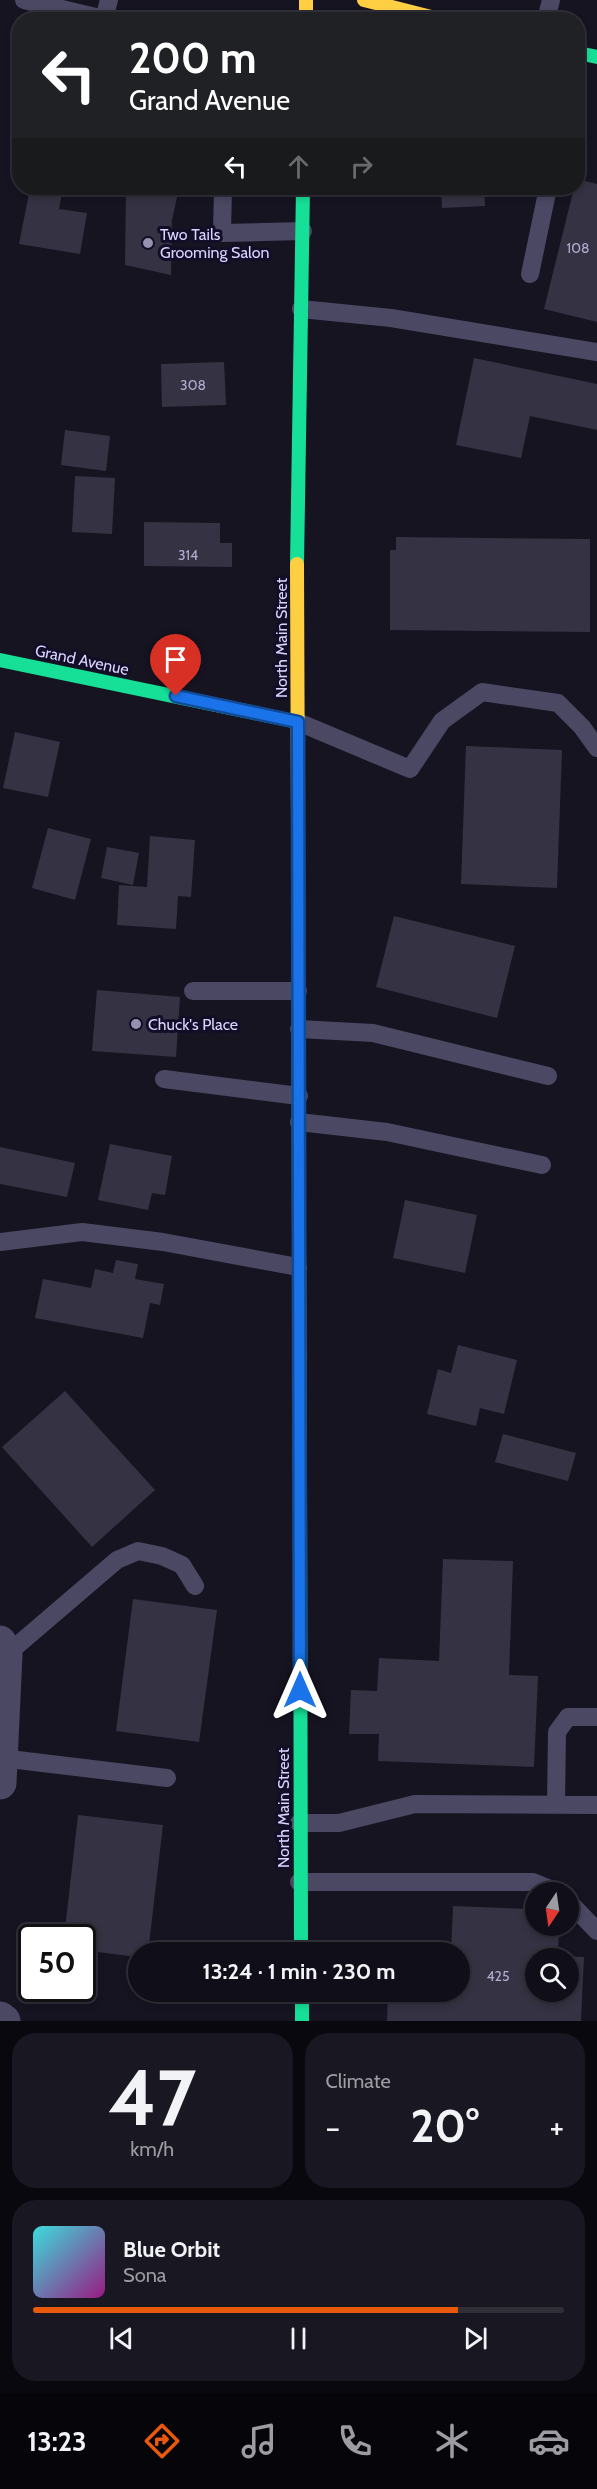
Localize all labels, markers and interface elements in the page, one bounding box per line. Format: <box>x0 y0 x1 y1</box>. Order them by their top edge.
text: 200 m <box>129 32 256 84</box>
icon: left <box>30 36 108 114</box>
text: Grand Avenue <box>129 84 290 117</box>
icon: left <box>219 150 252 183</box>
icon: ahead <box>282 150 315 183</box>
icon: right <box>345 150 378 183</box>
place label: Two Tails Grooming Salon <box>160 225 270 262</box>
marker: Two Tails Grooming Salon <box>141 236 155 250</box>
house number: 108 <box>567 239 589 257</box>
house number: 308 <box>180 376 206 394</box>
house number: 314 <box>178 546 198 564</box>
street label: North Main Street <box>272 577 291 698</box>
pin <box>150 634 201 696</box>
street label: Grand Avenue <box>33 641 131 679</box>
icon: arrive <box>159 643 192 676</box>
place label: Chuck's Place <box>148 1015 238 1034</box>
marker: Chuck's Place <box>129 1017 143 1031</box>
position arrow <box>268 1658 332 1722</box>
street label: North Main Street <box>274 1747 293 1868</box>
north arrow <box>525 1882 579 1936</box>
map controls <box>525 1882 579 2002</box>
speed limit sign: 50 <box>18 1924 96 2002</box>
button: search <box>525 1948 579 2002</box>
text: 13:24 · 1 min · 230 m <box>203 1958 395 1985</box>
house number: 425 <box>486 1967 510 1985</box>
text: 47 <box>108 2050 196 2145</box>
text: Climate <box>326 2069 391 2093</box>
text: 20° <box>410 2099 479 2153</box>
text: − <box>326 2107 340 2147</box>
text: + <box>549 2107 564 2147</box>
text: km/h <box>130 2137 174 2161</box>
text: Blue Orbit <box>123 2236 220 2263</box>
text: Sona <box>123 2263 166 2287</box>
icon: previous <box>105 2322 138 2355</box>
icon: pause <box>282 2322 315 2355</box>
icon: next <box>459 2322 492 2355</box>
icon: directions <box>141 2420 183 2462</box>
icon: music <box>238 2420 280 2462</box>
icon: phone <box>334 2420 376 2462</box>
icon: climate <box>431 2420 473 2462</box>
icon: car <box>528 2420 570 2462</box>
text: 13:23 <box>27 2425 87 2458</box>

